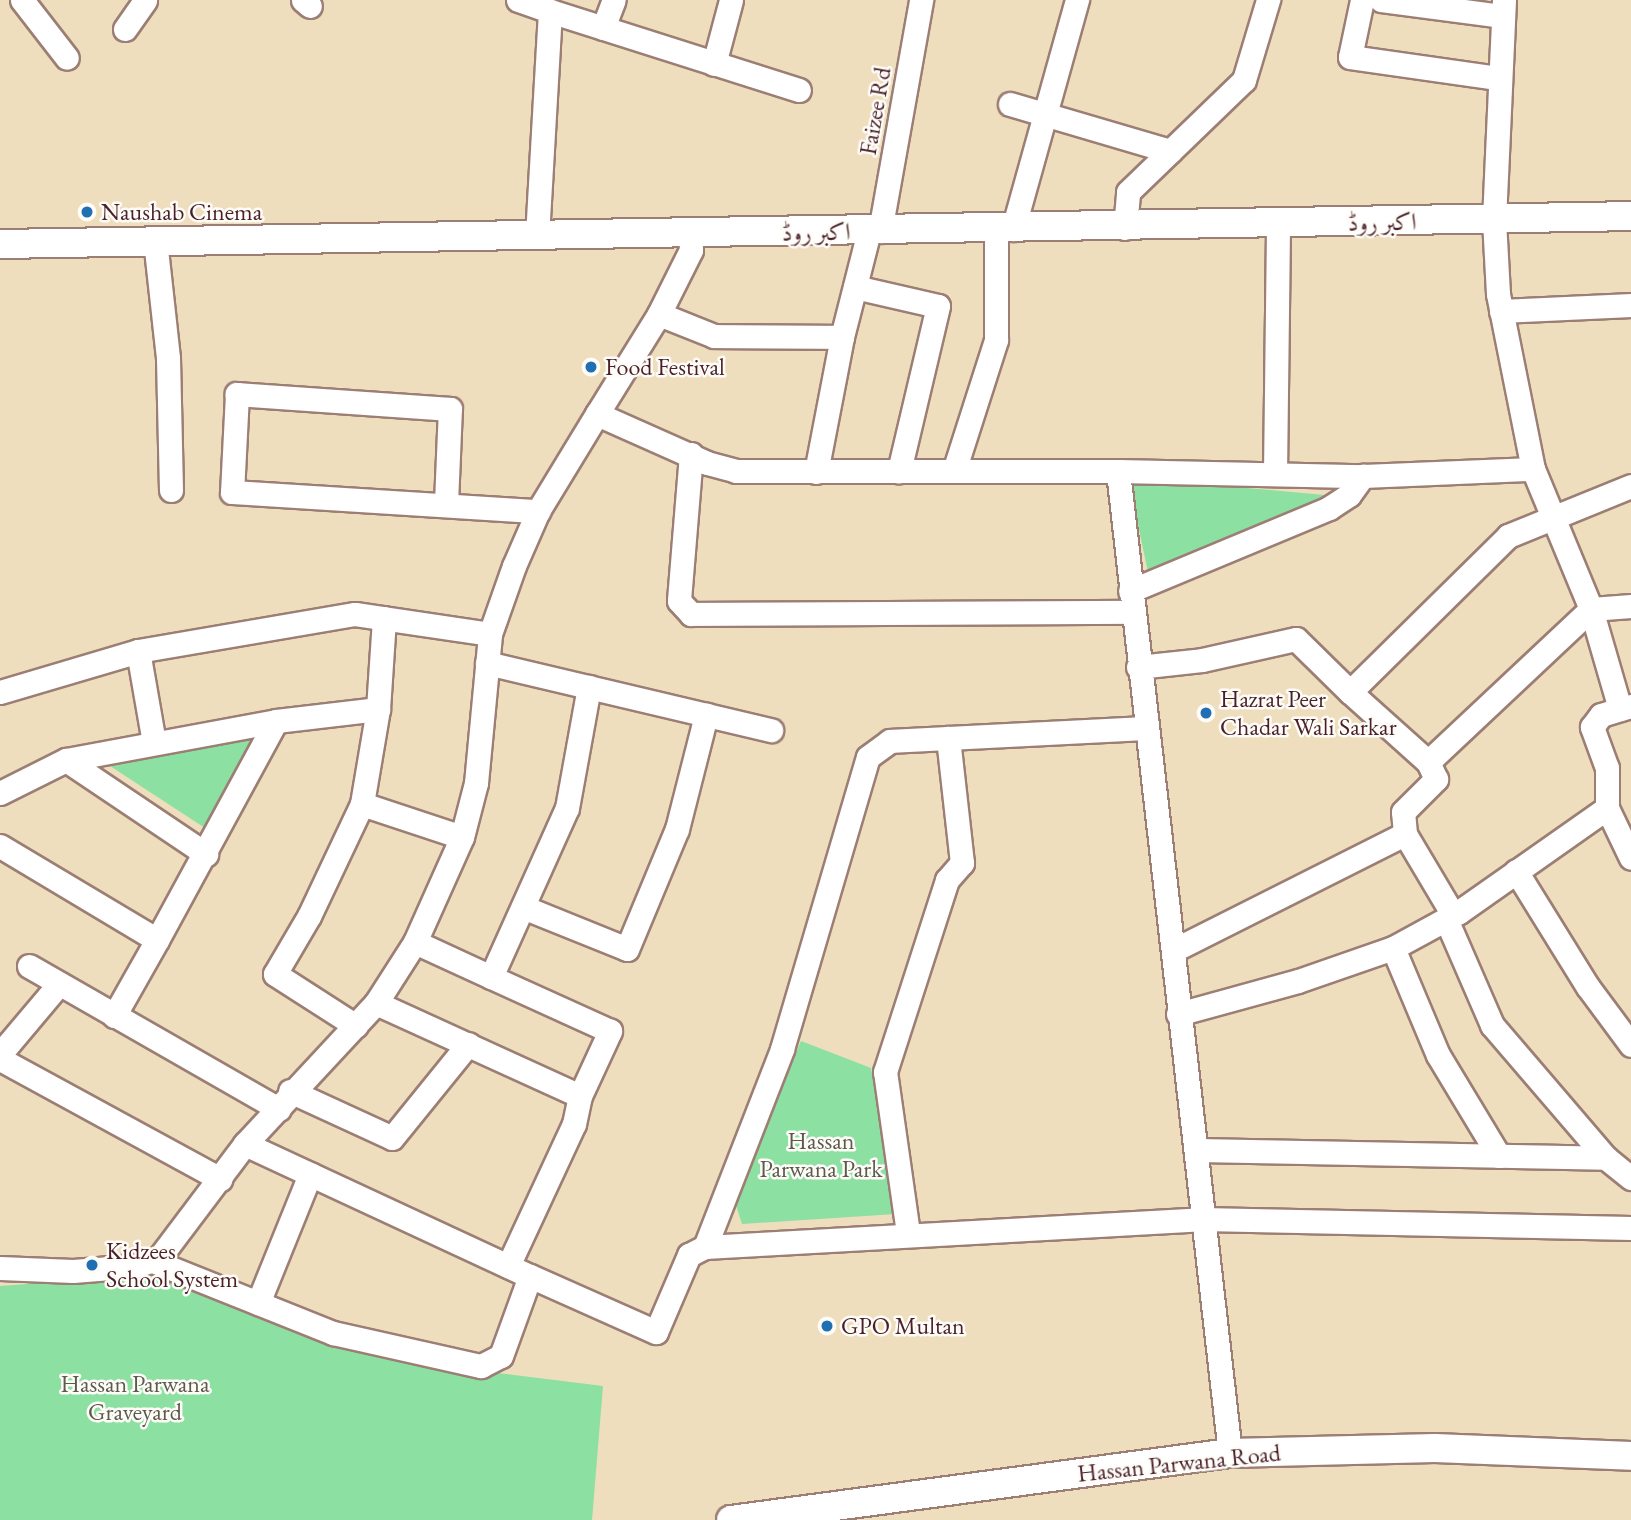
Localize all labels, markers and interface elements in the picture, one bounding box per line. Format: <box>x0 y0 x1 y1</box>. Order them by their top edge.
street label: Faizee Rd <box>853 65 897 157</box>
place label: Naushab Cinema <box>101 198 262 226</box>
marker: Naushab Cinema <box>79 204 95 220</box>
street label: اکبر روڈ <box>1347 207 1417 237</box>
street label: اکبر روڈ <box>781 217 851 247</box>
place label: Food Festival <box>605 353 725 381</box>
marker: Food Festival <box>583 359 599 375</box>
place label: Hazrat Peer Chadar Wali Sarkar <box>1220 685 1397 741</box>
marker: Hazrat Peer Chadar Wali Sarkar <box>1198 705 1214 721</box>
park label: Hassan Parwana Park <box>759 1127 883 1183</box>
place label: Kidzees School System <box>106 1237 238 1293</box>
marker: Kidzees School System <box>84 1257 100 1273</box>
place label: GPO Multan <box>841 1312 965 1340</box>
marker: GPO Multan <box>819 1318 835 1334</box>
park label: Hassan Parwana Graveyard <box>60 1370 210 1426</box>
street label: Hassan Parwana Road <box>1076 1438 1282 1488</box>

